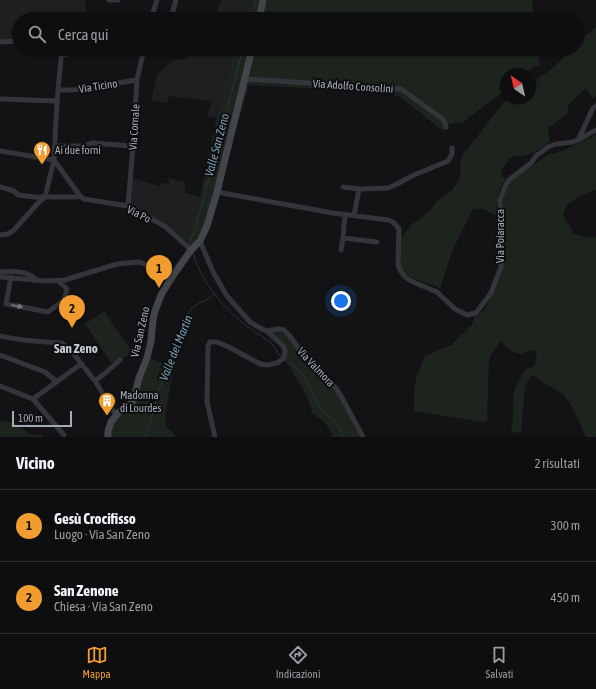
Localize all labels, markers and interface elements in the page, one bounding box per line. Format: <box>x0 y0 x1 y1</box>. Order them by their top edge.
search box <box>12 12 584 56</box>
icon: search <box>26 23 48 45</box>
text: Cerca qui <box>58 26 108 43</box>
north arrow <box>500 68 536 104</box>
street label: Via Ticino <box>78 77 118 95</box>
street label: Via Adolfo Consolini <box>312 77 394 95</box>
street label: Via Cornale <box>126 104 142 150</box>
water label: Valle San Zeno <box>202 112 232 178</box>
restaurant icon: Ai due forni <box>32 140 52 165</box>
place label: Ai due forni <box>55 144 101 156</box>
street label: Via Po <box>125 203 153 225</box>
street label: Via Poiaracca <box>494 209 506 263</box>
pin: 1 <box>146 255 172 288</box>
your location <box>331 291 351 311</box>
pin: 2 <box>59 295 85 328</box>
one-way arrow <box>11 303 24 309</box>
street label: Via San Zeno <box>128 306 152 358</box>
water label: Valle del Martin <box>157 313 196 383</box>
district label: San Zeno <box>54 341 98 356</box>
street label: Via Valmora <box>295 345 337 389</box>
place label: Madonna di Lourdes <box>120 389 161 414</box>
building icon: Madonna di Lourdes <box>97 391 117 416</box>
scale bar <box>12 409 72 428</box>
text: 100 m <box>18 412 43 424</box>
text: Vicino <box>16 453 55 473</box>
text: 2 risultati <box>534 456 580 471</box>
text: Gesù Crocifisso <box>54 510 136 527</box>
text: 1 <box>26 518 32 533</box>
text: 300 m <box>551 518 580 533</box>
text: Luogo · Via San Zeno <box>54 527 150 542</box>
text: San Zenone <box>54 582 119 599</box>
text: 2 <box>26 590 32 605</box>
text: 450 m <box>551 590 580 605</box>
text: Chiesa · Via San Zeno <box>54 599 153 614</box>
tab: Mappa <box>83 644 111 680</box>
tab: Indicazioni <box>276 644 320 680</box>
tab: Salvati <box>486 644 513 680</box>

